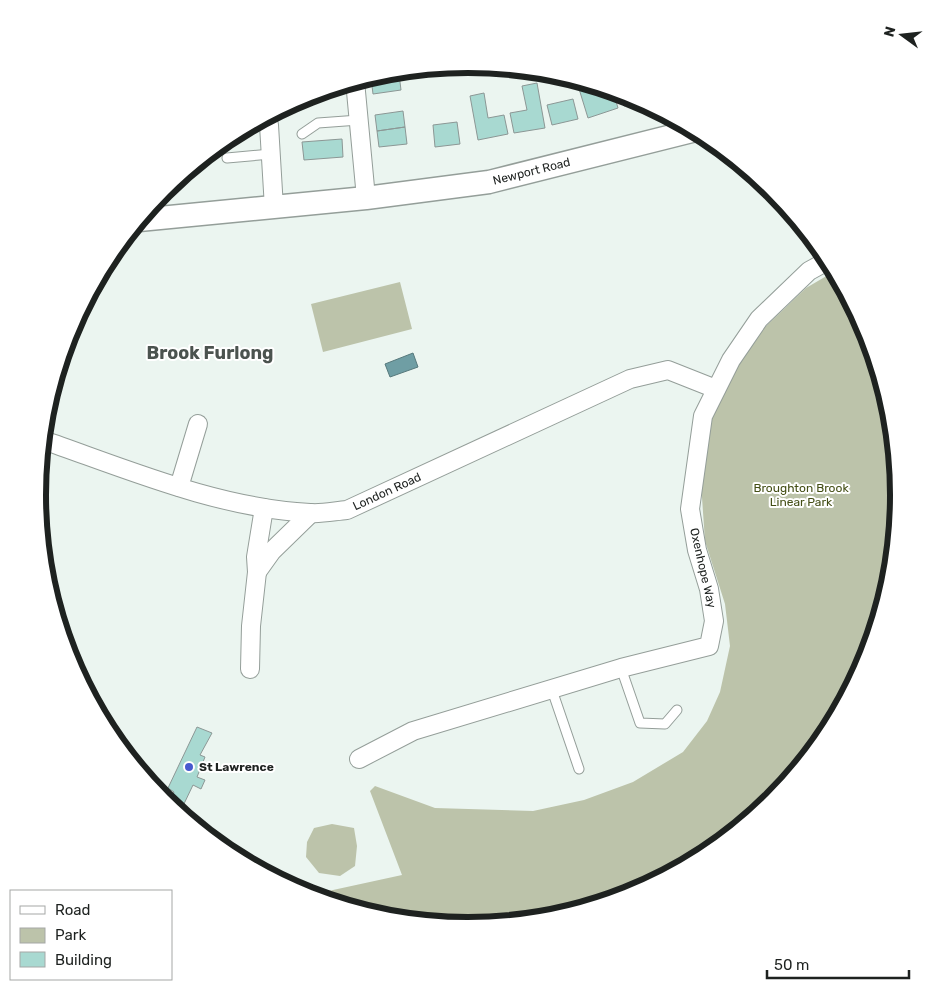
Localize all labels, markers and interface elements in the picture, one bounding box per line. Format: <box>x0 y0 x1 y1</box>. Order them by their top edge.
north arrow <box>877 10 927 60</box>
text: N <box>880 25 899 39</box>
street label: Newport Road <box>491 155 572 188</box>
district label: Brook Furlong <box>147 342 273 364</box>
street label: London Road <box>351 470 423 513</box>
park label: Broughton Brook Linear Park <box>753 481 849 509</box>
street label: Oxenhope Way <box>687 527 719 610</box>
place label: St Lawrence <box>199 760 274 774</box>
marker: St Lawrence <box>183 761 195 773</box>
legend <box>10 890 172 980</box>
text: Road <box>55 901 91 919</box>
text: Park <box>55 926 86 944</box>
scale bar <box>767 948 910 980</box>
text: Building <box>55 951 112 969</box>
text: 50 m <box>774 956 809 974</box>

